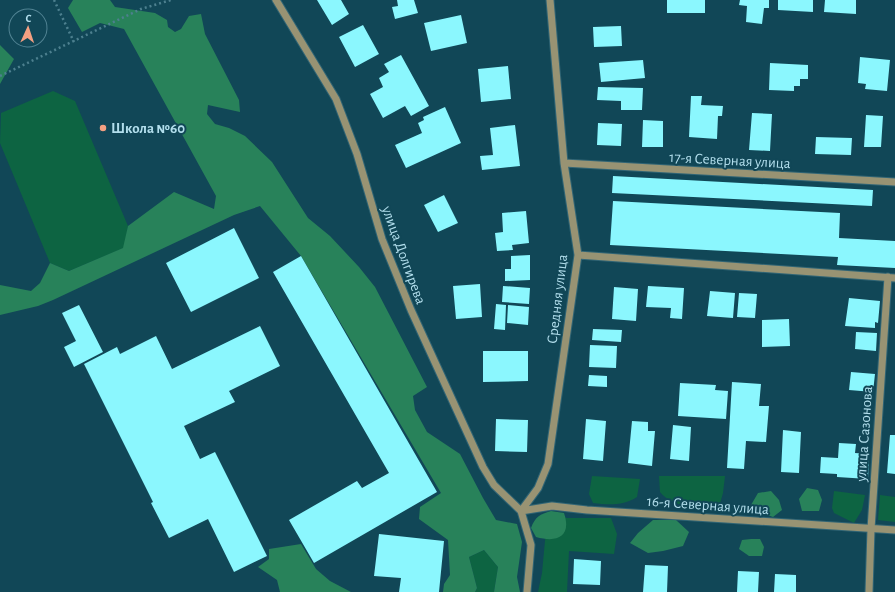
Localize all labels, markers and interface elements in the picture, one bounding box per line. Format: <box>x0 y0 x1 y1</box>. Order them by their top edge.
north arrow <box>8 8 48 48</box>
text: С <box>25 13 32 24</box>
place label: Школа №60 <box>111 121 185 136</box>
marker: Школа №60 <box>98 123 108 133</box>
street label: 17-я Северная улица <box>669 150 791 171</box>
street label: улица Долгирева <box>378 203 428 306</box>
street label: Средняя улица <box>545 253 570 345</box>
street label: улица Сазонова <box>854 386 875 483</box>
street label: 16-я Северная улица <box>646 494 770 517</box>

